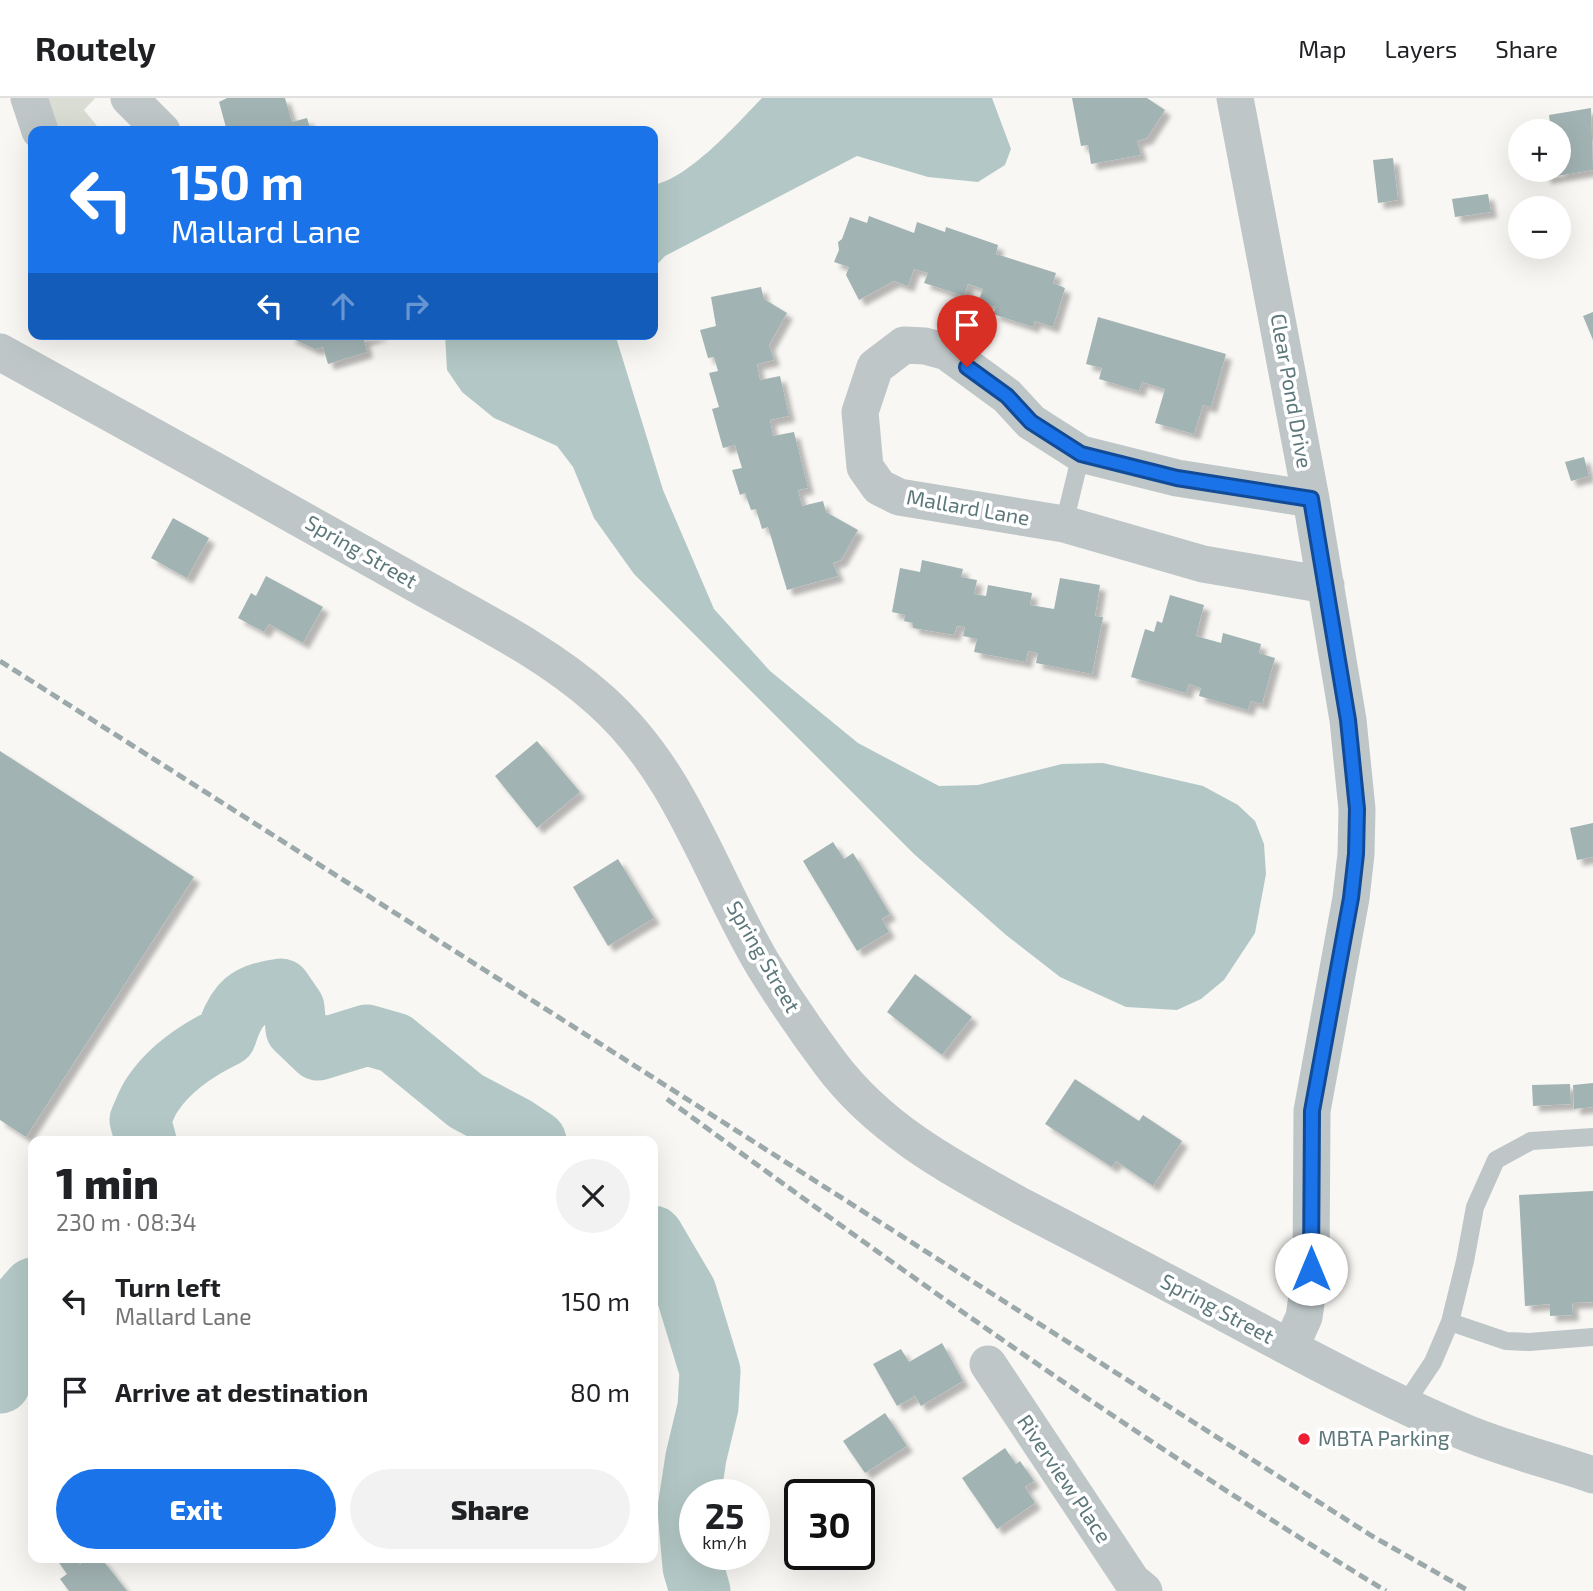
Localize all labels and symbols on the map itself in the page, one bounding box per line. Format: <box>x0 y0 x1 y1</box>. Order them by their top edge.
pin <box>937 295 997 367</box>
street label: Clear Pond Drive <box>1267 311 1318 470</box>
street label: Mallard Lane <box>905 483 1032 530</box>
street label: Spring Street <box>302 509 422 593</box>
street label: Spring Street <box>722 896 806 1016</box>
position arrow <box>1274 1232 1348 1306</box>
street label: Spring Street <box>1157 1267 1279 1348</box>
street label: Riverview Place <box>1013 1409 1117 1547</box>
place label: MBTA Parking <box>1318 1425 1450 1450</box>
marker: MBTA Parking <box>1296 1431 1312 1447</box>
speed limit sign: 30 <box>784 1479 875 1570</box>

